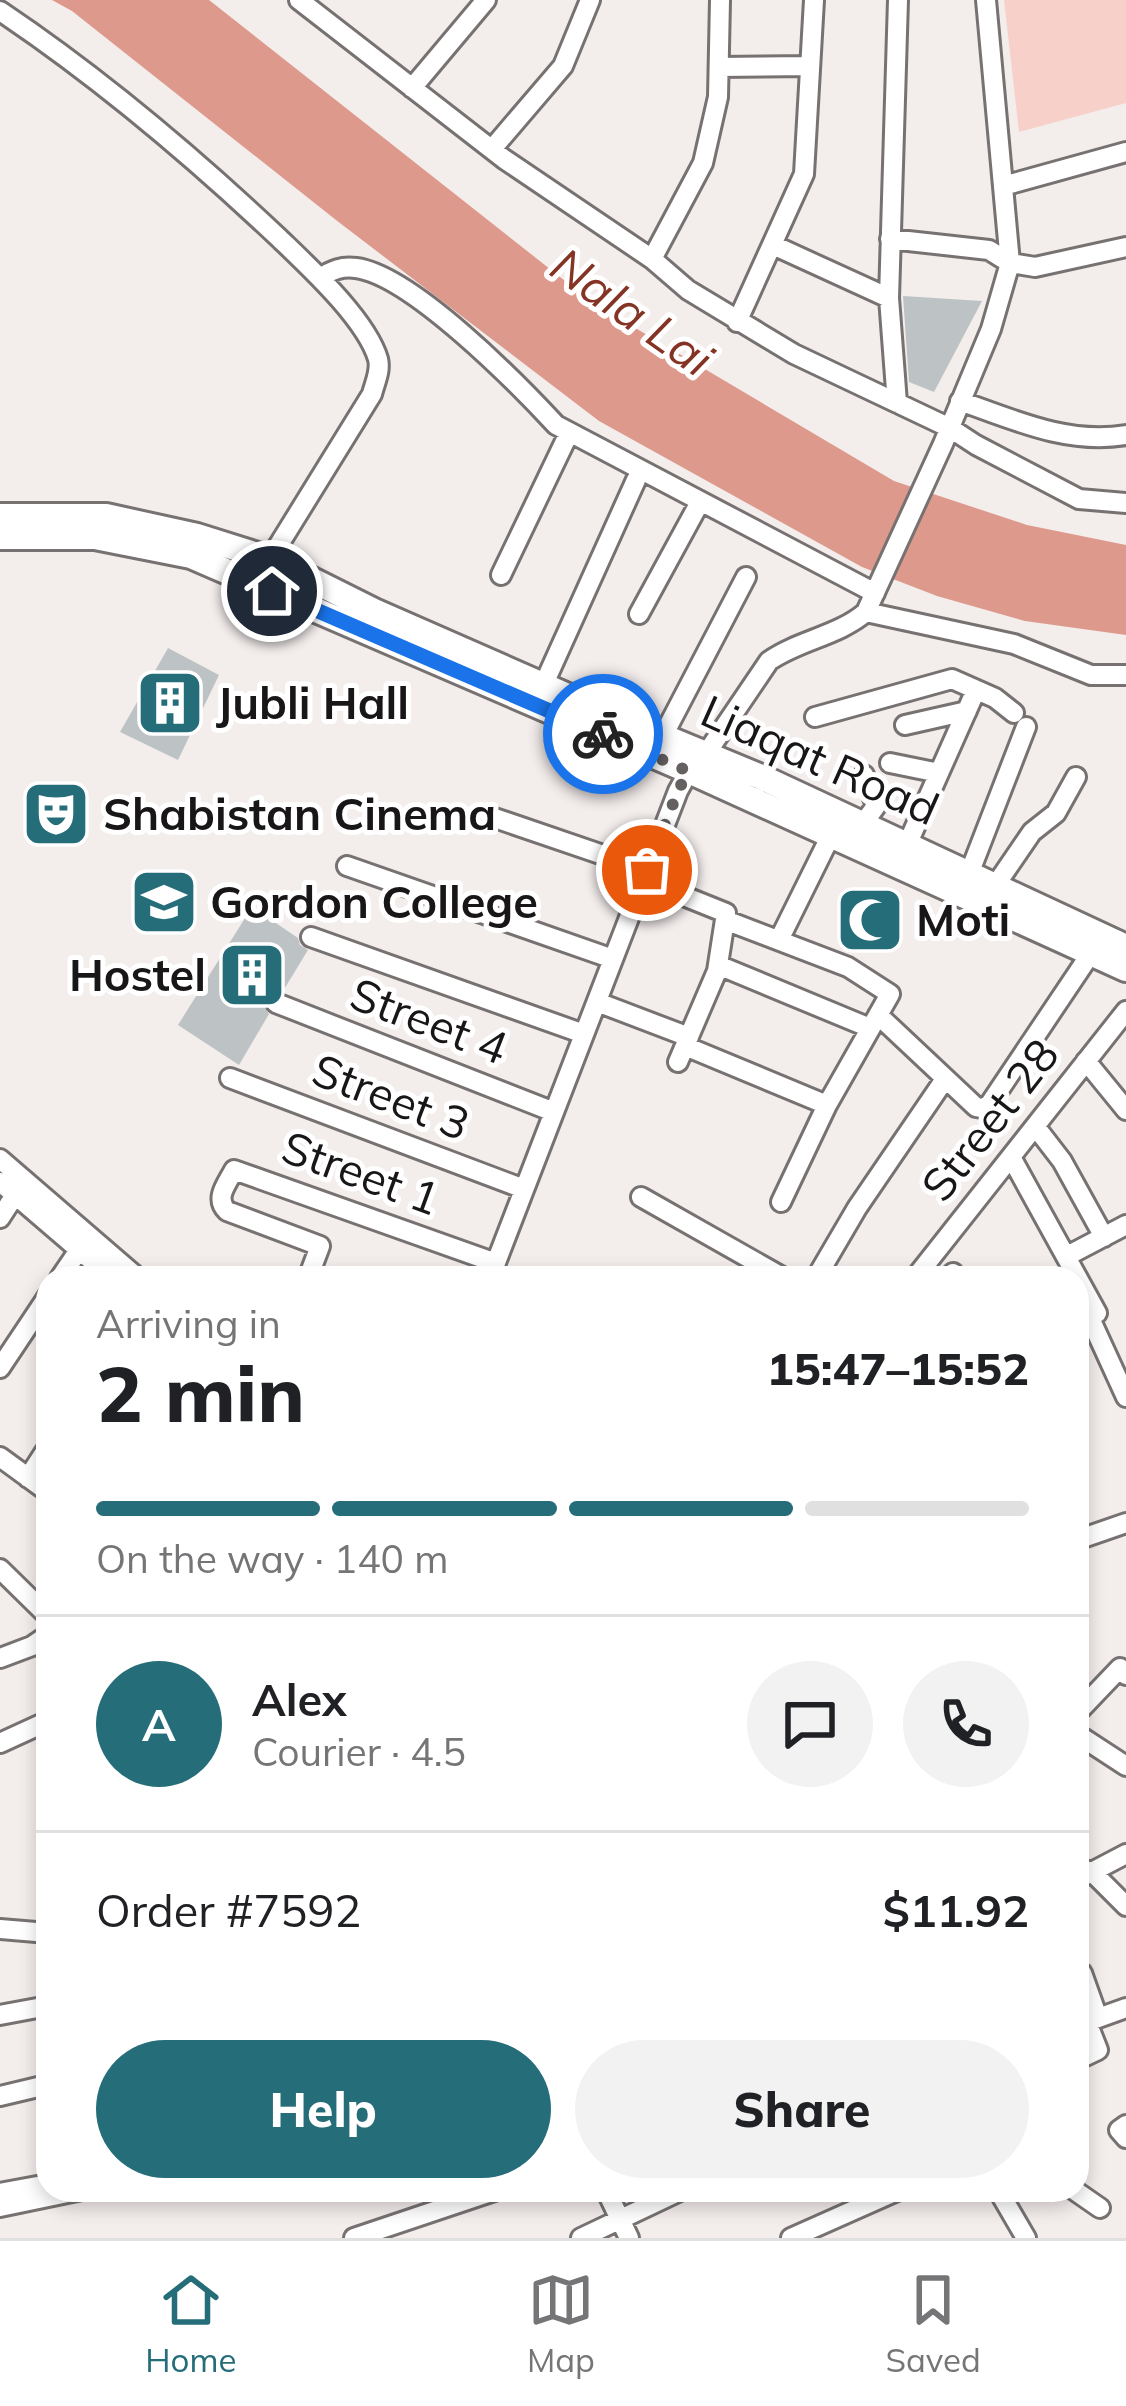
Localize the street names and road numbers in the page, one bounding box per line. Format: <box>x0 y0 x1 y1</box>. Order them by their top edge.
street label: Liaqat Road <box>693 682 948 836</box>
street label: Street 4 <box>343 965 516 1075</box>
street label: Street 28 <box>909 1027 1070 1212</box>
street label: Street 3 <box>305 1041 478 1151</box>
street label: Street 1 <box>275 1118 448 1226</box>

